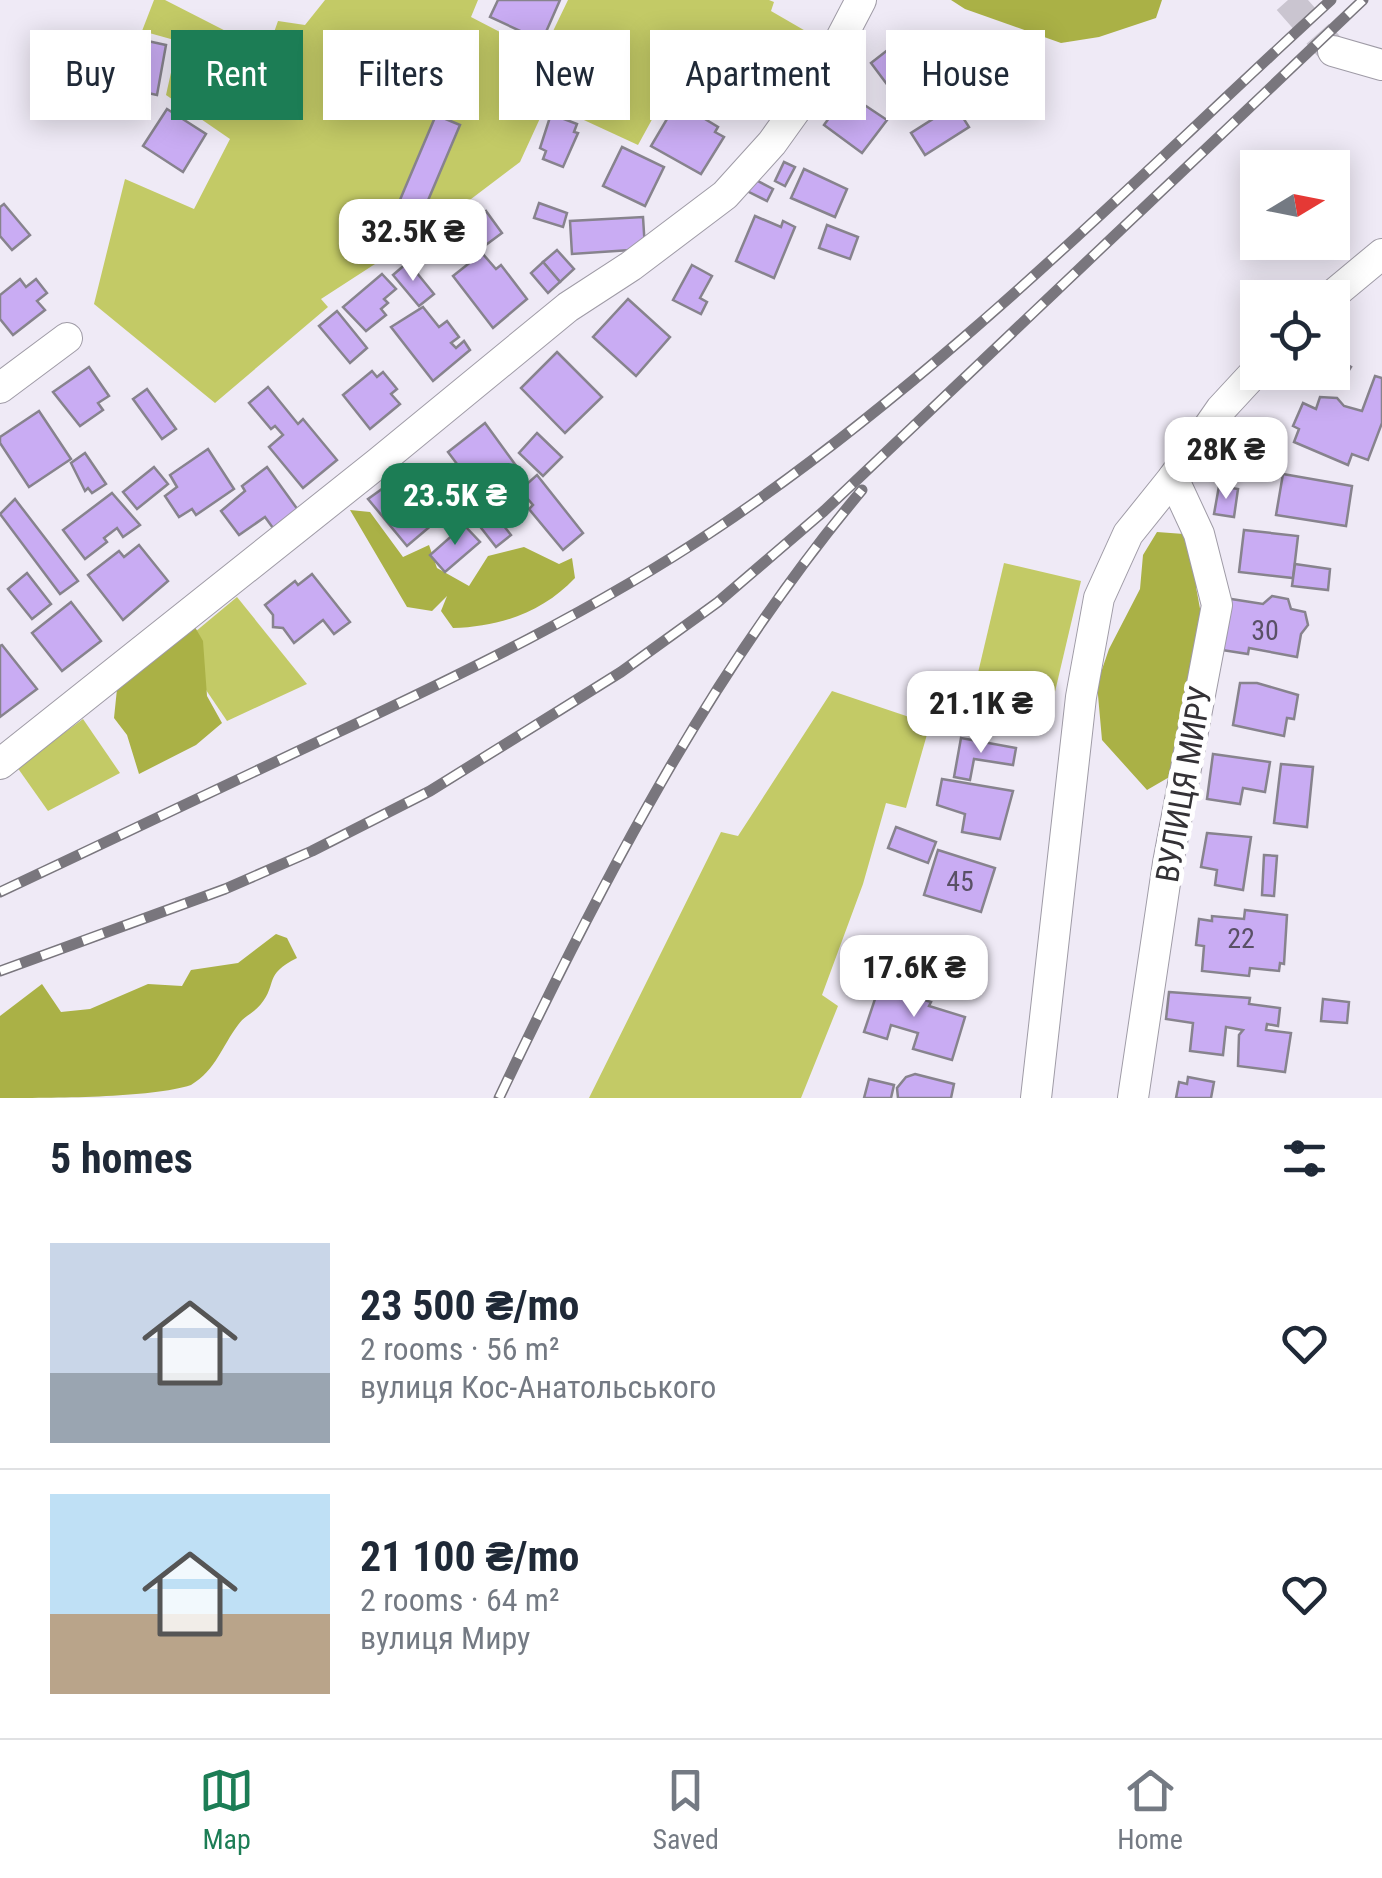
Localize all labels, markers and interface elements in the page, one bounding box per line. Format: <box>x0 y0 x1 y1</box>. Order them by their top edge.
chip: Buy <box>30 30 151 120</box>
chip: Rent <box>171 30 303 120</box>
chip: Filters <box>323 30 479 120</box>
chip: New <box>499 30 630 120</box>
chip: Apartment <box>650 30 866 120</box>
chip: House <box>886 30 1045 120</box>
north arrow <box>1240 150 1350 260</box>
map controls <box>1240 150 1350 390</box>
pin: 32.5K ₴ <box>321 199 505 284</box>
text: 32.5K ₴ <box>361 212 465 250</box>
button: locate <box>1240 280 1350 390</box>
pin: 28K ₴ <box>1156 417 1296 502</box>
text: 28K ₴ <box>1187 430 1265 468</box>
pin: 23.5K ₴ <box>363 463 547 548</box>
text: 23.5K ₴ <box>403 476 507 514</box>
house number: 30 <box>1251 614 1279 647</box>
pin: 21.1K ₴ <box>889 671 1073 756</box>
street label: ВУЛИЦЯ МИРУ <box>1148 683 1220 885</box>
text: 21.1K ₴ <box>929 684 1033 722</box>
house number: 45 <box>946 865 974 898</box>
house number: 22 <box>1227 922 1255 955</box>
pin: 17.6K ₴ <box>822 935 1006 1020</box>
text: 17.6K ₴ <box>862 948 966 986</box>
icon: filters <box>1277 1131 1332 1186</box>
text: 5 homes <box>50 1134 193 1183</box>
text: 23 500 ₴/mo <box>360 1281 580 1330</box>
icon: home <box>130 1283 250 1403</box>
icon: heart <box>1277 1316 1332 1371</box>
text: 2 rooms · 56 m² <box>360 1330 559 1368</box>
text: вулиця Кос-Анатольського <box>360 1368 716 1406</box>
text: 21 100 ₴/mo <box>360 1532 580 1581</box>
icon: home <box>130 1534 250 1654</box>
icon: heart <box>1277 1567 1332 1622</box>
text: 2 rooms · 64 m² <box>360 1581 559 1619</box>
text: вулиця Миру <box>360 1619 530 1657</box>
tab: Map <box>199 1763 254 1856</box>
tab: Saved <box>652 1763 719 1856</box>
tab: Home <box>1117 1763 1183 1856</box>

